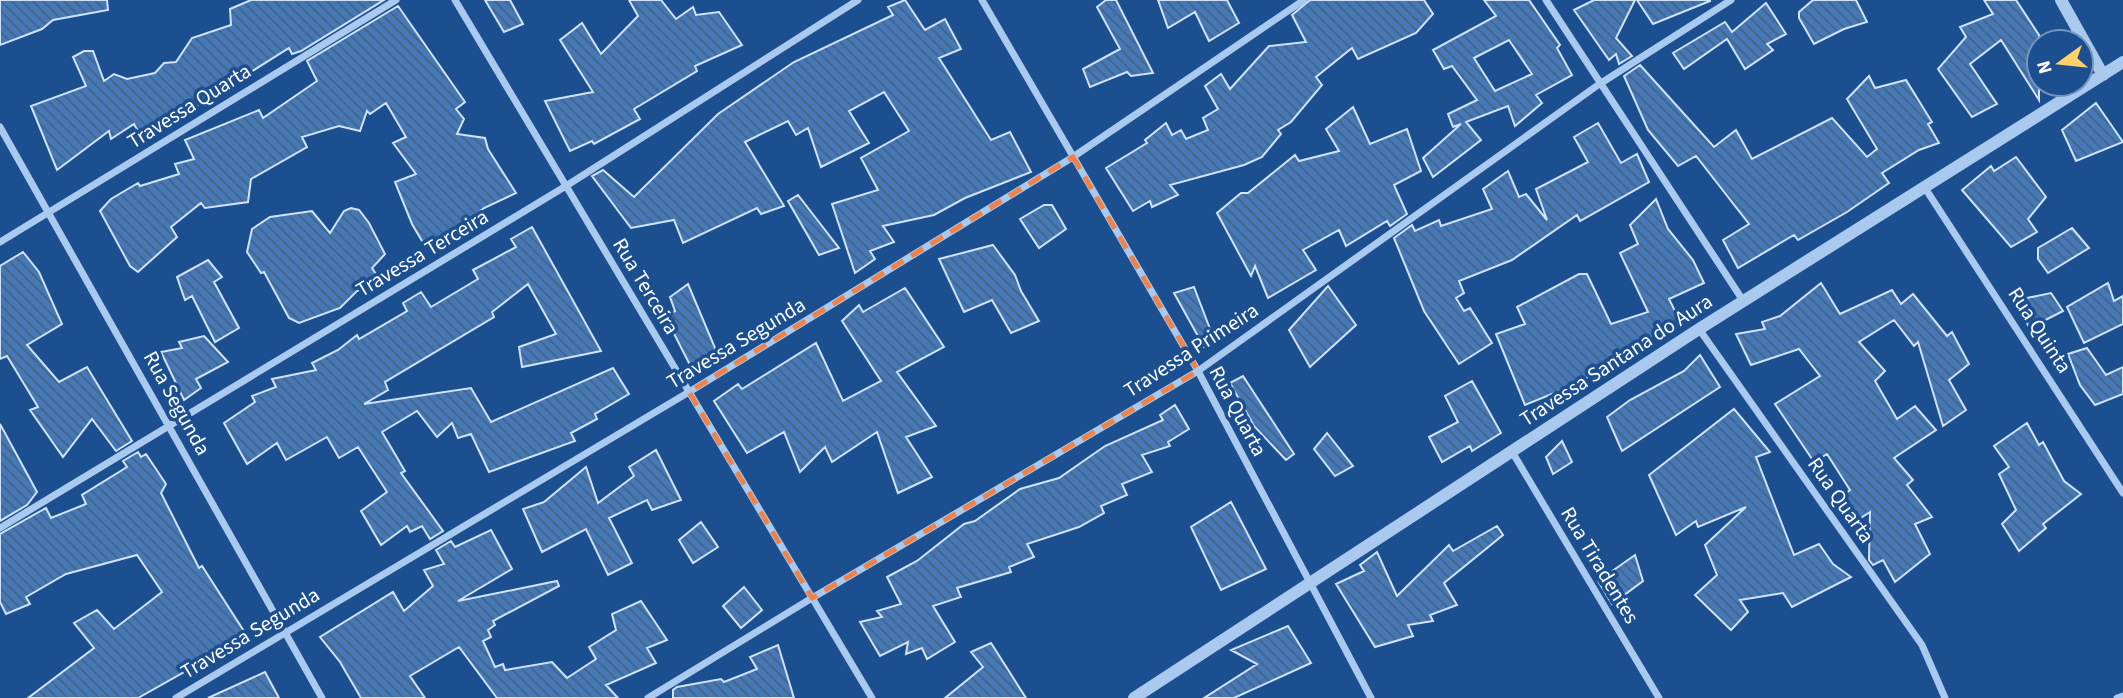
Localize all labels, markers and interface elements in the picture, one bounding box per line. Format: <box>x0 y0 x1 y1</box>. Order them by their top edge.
north arrow <box>2025 28 2095 98</box>
street label: Travessa Quarta <box>121 56 257 156</box>
text: N <box>2030 57 2060 77</box>
street label: Travessa Terceira <box>350 202 494 304</box>
street label: Rua Terceira <box>605 232 687 340</box>
street label: Rua Quinta <box>2001 281 2079 379</box>
street label: Travessa Santana do Aura <box>1514 286 1718 434</box>
street label: Travessa Segunda <box>661 290 811 396</box>
street label: Travessa Primeira <box>1118 295 1264 405</box>
street label: Rua Segunda <box>136 345 218 461</box>
street label: Rua Quarta <box>1202 360 1274 462</box>
street label: Rua Quarta <box>1800 451 1882 549</box>
street label: Rua Tiradentes <box>1553 501 1647 629</box>
street label: Travessa Segunda <box>175 580 325 686</box>

